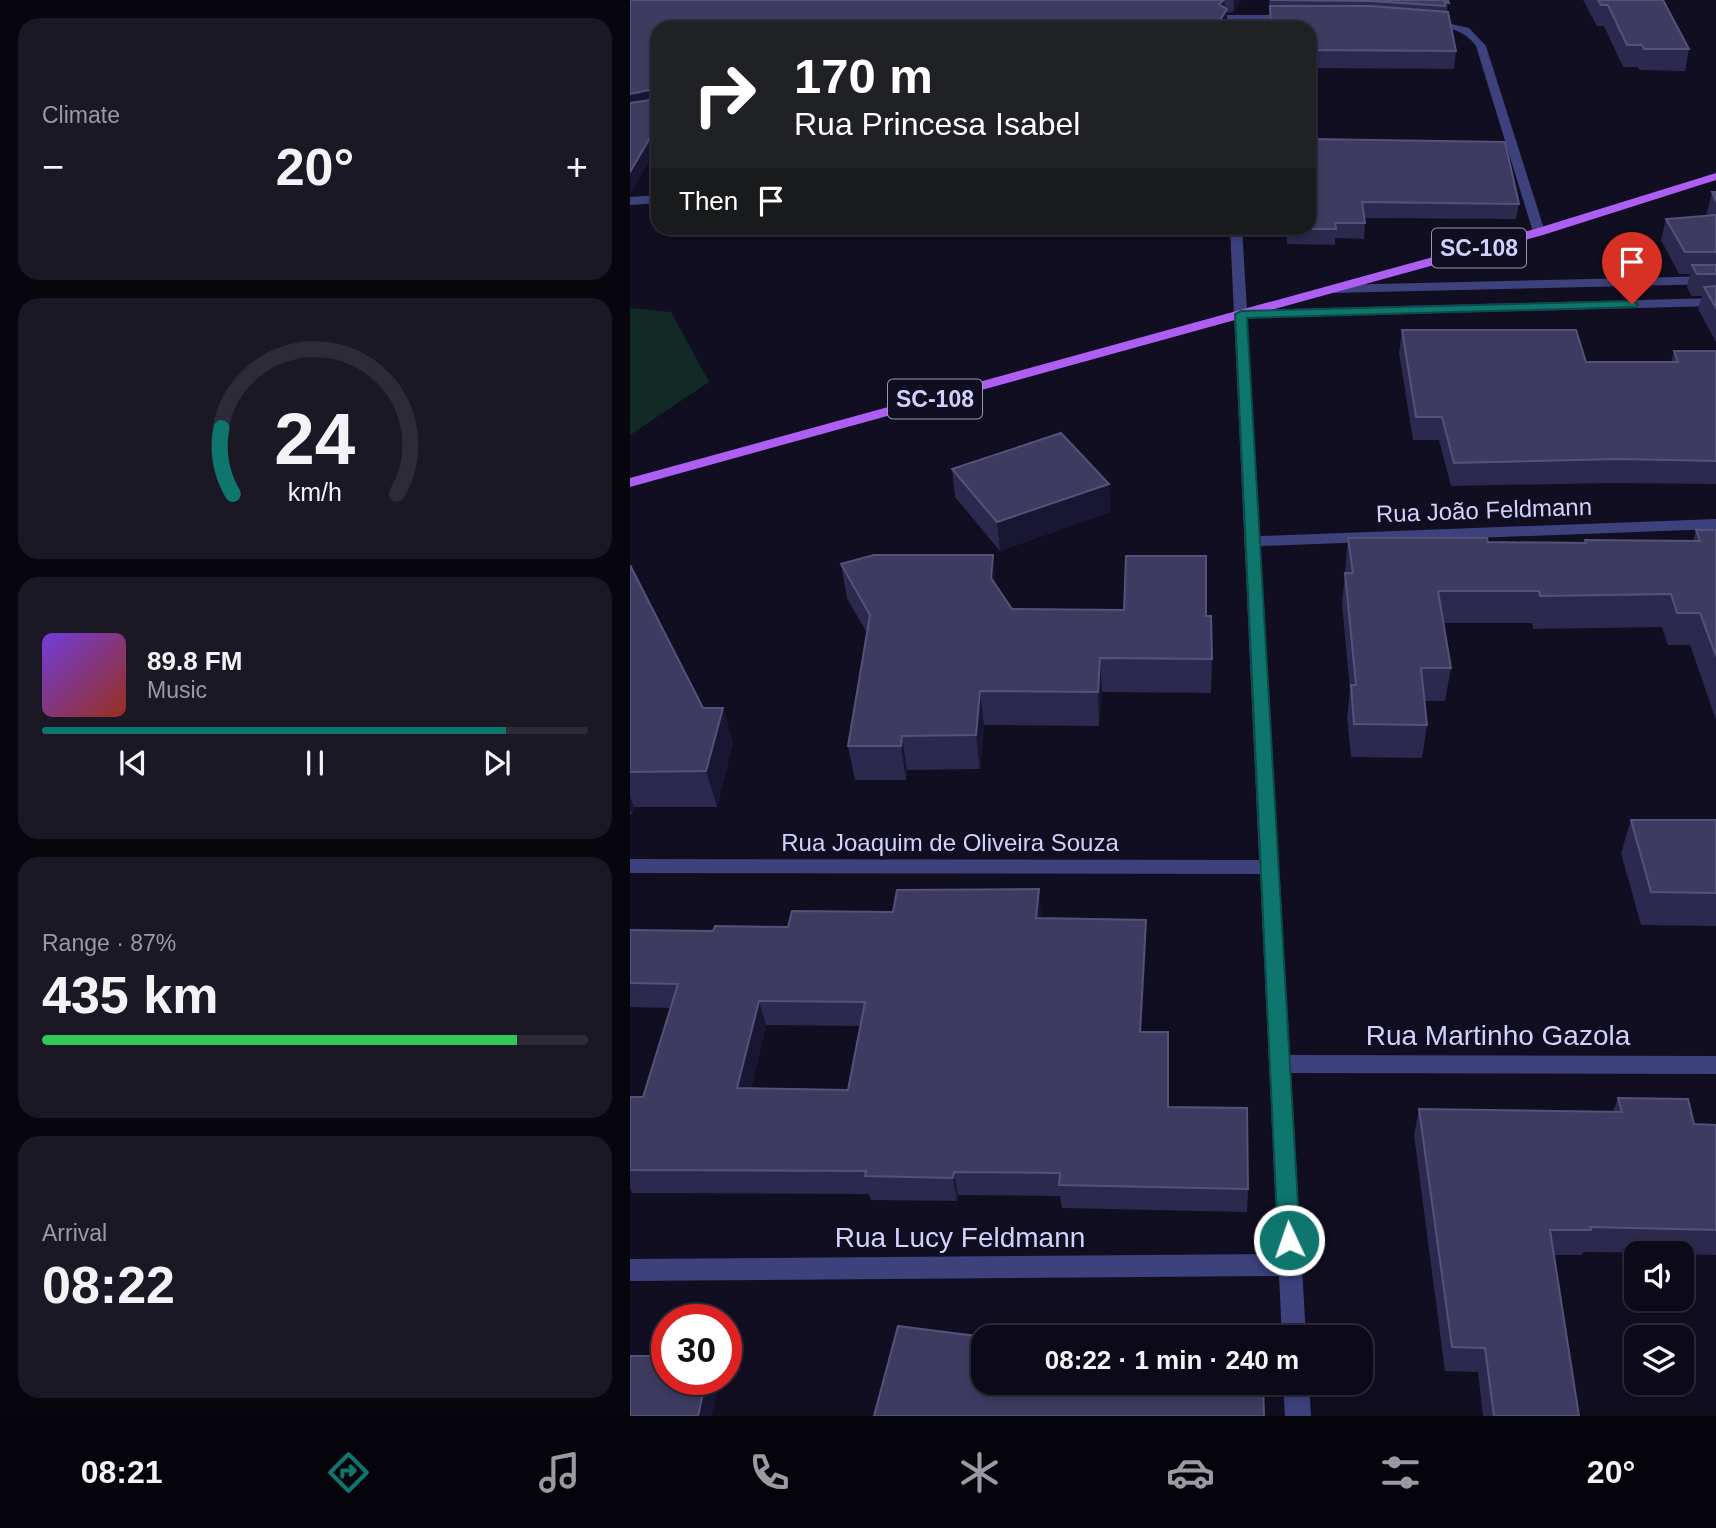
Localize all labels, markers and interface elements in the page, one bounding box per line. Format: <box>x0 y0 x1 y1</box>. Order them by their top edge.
icon: right <box>679 49 770 140</box>
text: 170 m <box>794 49 933 103</box>
text: Climate <box>42 102 120 128</box>
text: Rua Princesa Isabel <box>794 106 1080 142</box>
text: 20° <box>276 138 354 196</box>
text: − <box>42 146 64 188</box>
text: + <box>566 146 588 188</box>
icon: arrive <box>752 182 790 220</box>
text: Then <box>679 186 738 216</box>
road number: SC-108 <box>1432 229 1526 268</box>
pin <box>1602 232 1662 304</box>
icon: arrive <box>1613 243 1651 281</box>
road number: SC-108 <box>888 380 982 418</box>
text: 24 <box>275 399 356 480</box>
text: km/h <box>288 478 342 506</box>
street label: Rua João Feldmann <box>1376 493 1592 527</box>
text: 89.8 FM <box>147 646 242 676</box>
text: Music <box>147 677 207 703</box>
icon: previous <box>114 744 152 782</box>
icon: pause <box>296 744 334 782</box>
icon: next <box>478 744 516 782</box>
street label: Rua Joaquim de Oliveira Souza <box>781 829 1119 856</box>
text: Range · 87% <box>42 930 176 956</box>
text: 435 km <box>42 966 218 1024</box>
street label: Rua Martinho Gazola <box>1366 1020 1631 1051</box>
position arrow <box>1252 1203 1326 1277</box>
text: Arrival <box>42 1220 107 1246</box>
street label: Rua Lucy Feldmann <box>835 1222 1085 1253</box>
map controls <box>1624 1241 1694 1395</box>
button: sound <box>1624 1241 1694 1311</box>
text: 08:22 <box>42 1256 175 1314</box>
speed limit sign: 30 <box>651 1304 742 1395</box>
button: layers <box>1624 1325 1694 1395</box>
text: 08:22 · 1 min · 240 m <box>1045 1345 1299 1375</box>
icon: directions <box>324 1448 373 1497</box>
icon: music <box>535 1448 584 1497</box>
icon: phone <box>745 1448 794 1497</box>
icon: climate <box>955 1448 1004 1497</box>
icon: car <box>1166 1448 1215 1497</box>
icon: filters <box>1376 1448 1425 1497</box>
text: 08:21 <box>81 1454 163 1490</box>
text: 20° <box>1587 1454 1635 1490</box>

